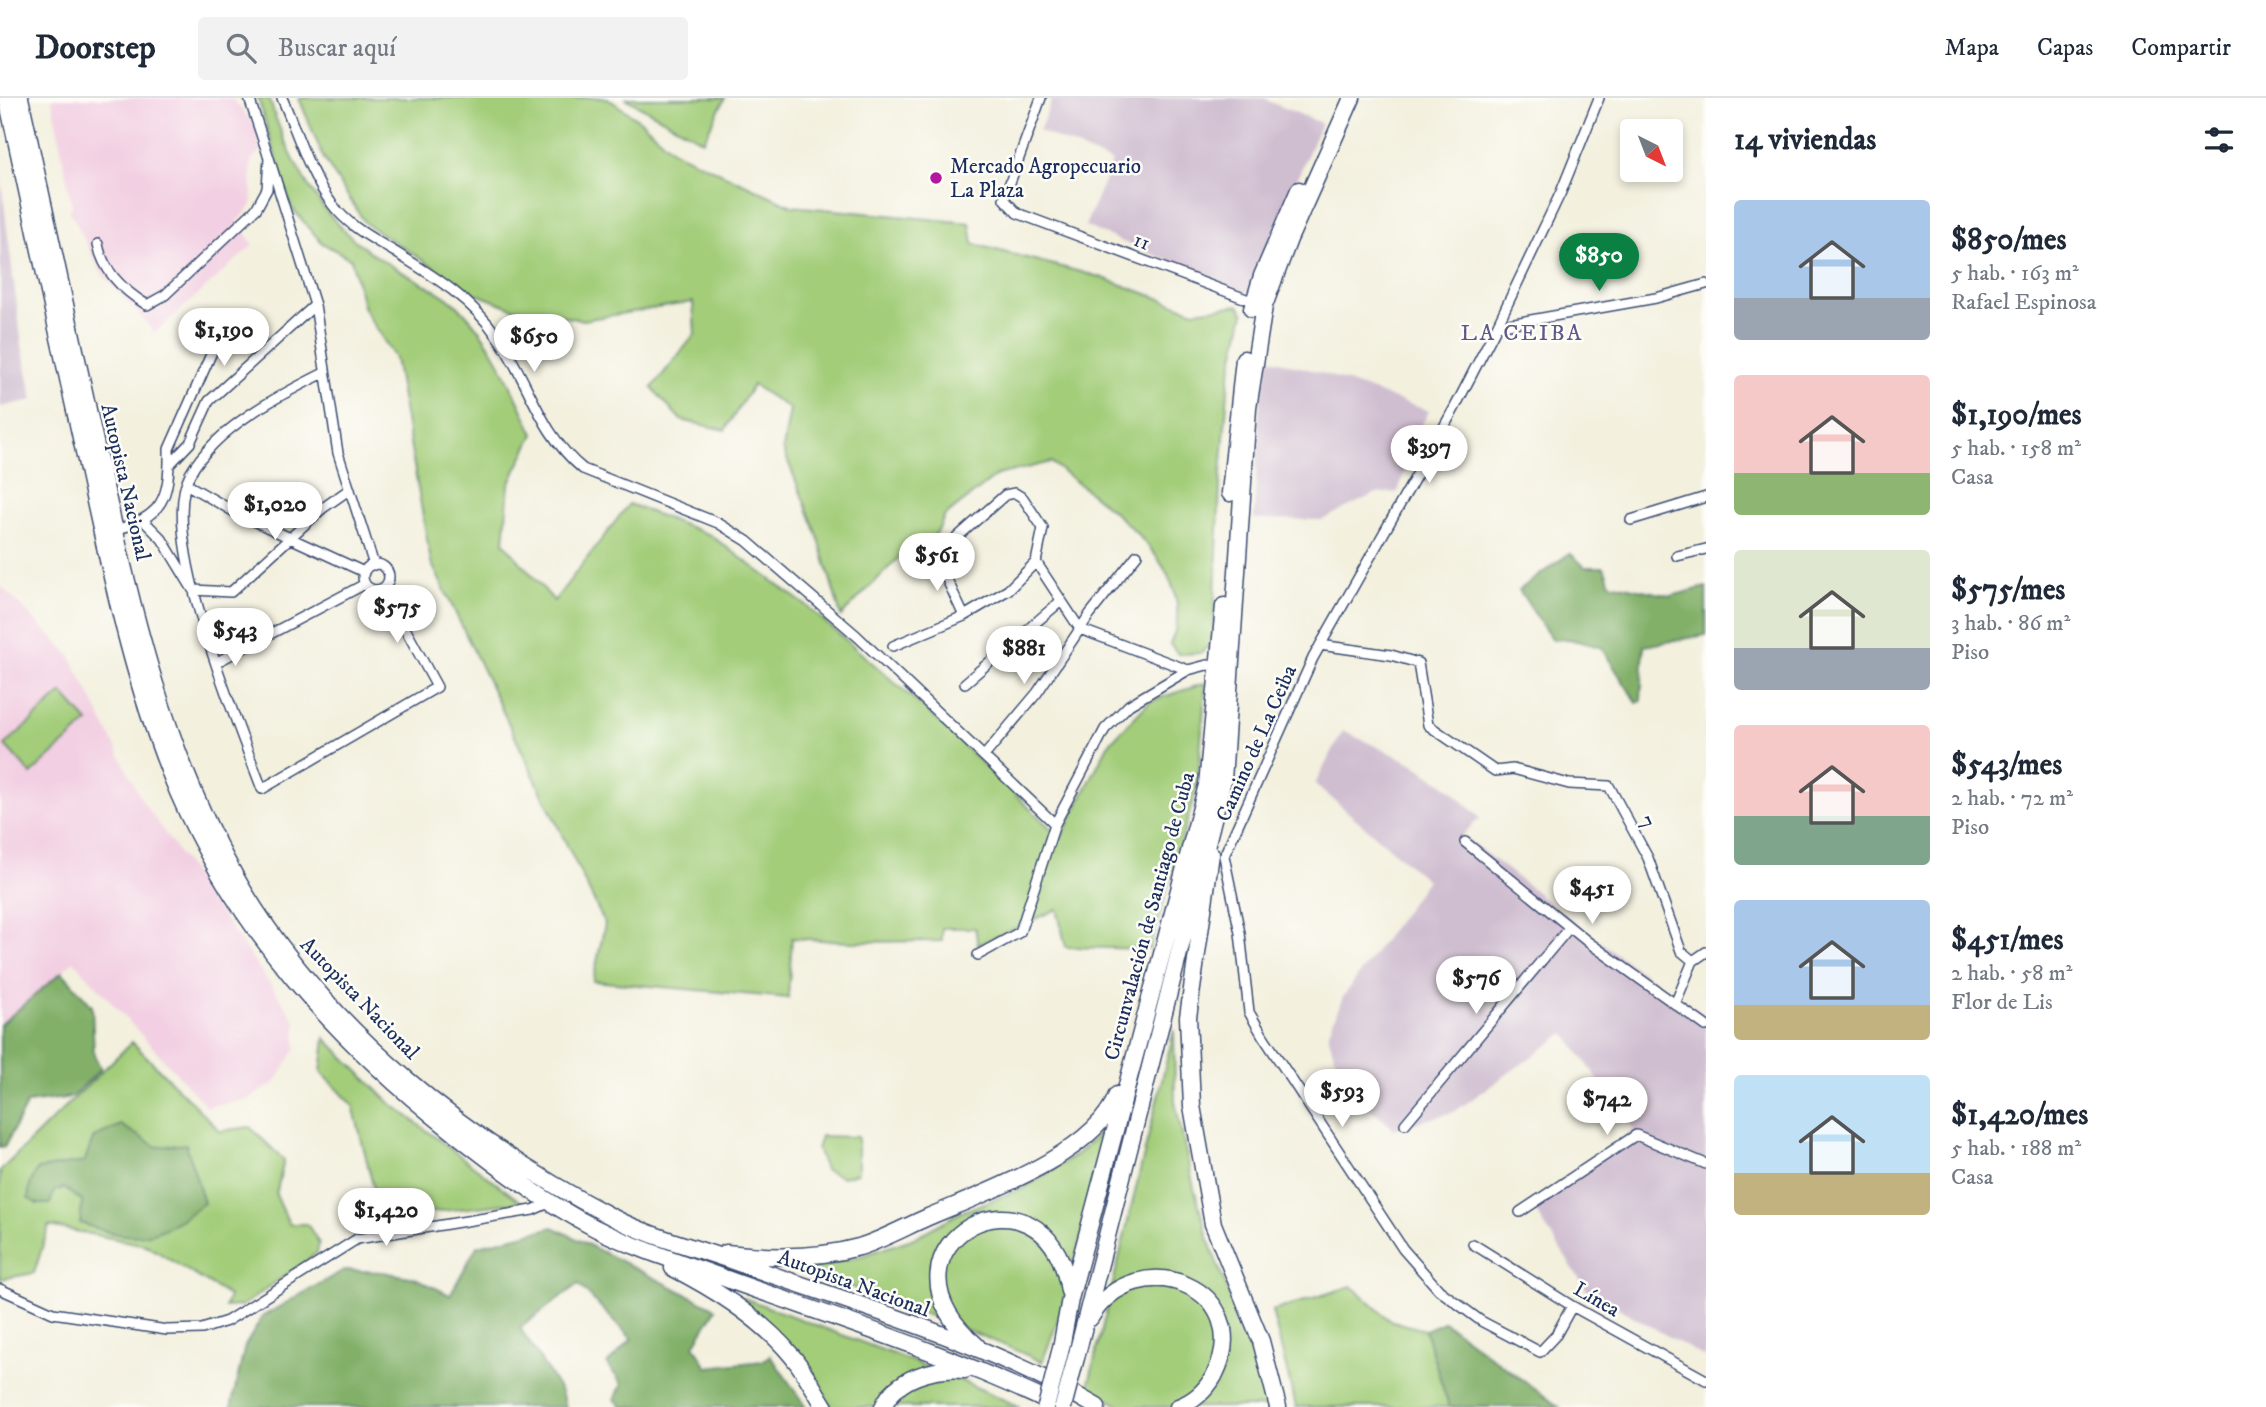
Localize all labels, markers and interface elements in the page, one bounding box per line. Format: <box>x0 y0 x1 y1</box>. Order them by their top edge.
search box <box>198 17 688 80</box>
text: Doorstep <box>35 28 156 69</box>
icon: search <box>222 29 260 67</box>
text: Buscar aquí <box>278 32 396 65</box>
text: Mapa <box>1945 33 1999 63</box>
text: Capas <box>2037 33 2093 63</box>
text: Compartir <box>2131 33 2231 63</box>
north arrow <box>1620 119 1684 182</box>
map controls <box>1620 119 1683 182</box>
icon: filters <box>2200 121 2238 159</box>
text: 14 viviendas <box>1734 122 1876 159</box>
place label: Mercado Agropecuario La Plaza <box>950 154 1141 204</box>
marker: Mercado Agropecuario La Plaza <box>928 170 944 186</box>
text: $850/mes <box>1951 222 2066 259</box>
street label: 11 <box>1130 227 1153 257</box>
icon: home <box>1790 228 1874 312</box>
pin: $850 <box>1558 234 1640 293</box>
text: $850 <box>1575 241 1623 270</box>
text: 5 hab. · 163 m² <box>1951 259 2079 288</box>
text: Rafael Espinosa <box>1951 288 2097 317</box>
pin: $1,190 <box>167 308 281 368</box>
pin: $650 <box>493 314 575 374</box>
text: $1,190 <box>194 316 254 345</box>
district label: LA CEIBA <box>1461 319 1583 348</box>
text: $650 <box>510 322 558 351</box>
text: $1,190/mes <box>1951 397 2082 434</box>
street label: Autopista Nacional <box>94 401 156 564</box>
icon: home <box>1790 403 1874 487</box>
pin: $397 <box>1388 426 1470 485</box>
text: $397 <box>1407 433 1451 462</box>
text: 5 hab. · 158 m² <box>1951 434 2081 463</box>
text: Casa <box>1951 463 1994 492</box>
pin: $1,020 <box>218 482 332 542</box>
text: $1,020 <box>243 490 307 519</box>
pin: $561 <box>896 533 978 593</box>
text: $561 <box>915 541 959 570</box>
text: $575/mes <box>1951 572 2065 609</box>
icon: home <box>1790 578 1874 662</box>
pin: $575 <box>356 586 438 645</box>
text: $575 <box>373 593 421 622</box>
pin: $543 <box>194 608 276 668</box>
text: 3 hab. · 86 m² <box>1951 609 2070 638</box>
text: $543 <box>213 616 257 645</box>
pin: $881 <box>983 626 1065 686</box>
text: $881 <box>1002 634 1046 663</box>
text: Piso <box>1951 638 1989 667</box>
street label: Camino de La Ceiba <box>1211 661 1303 826</box>
text: $543/mes <box>1951 747 2062 784</box>
icon: home <box>1790 753 1874 837</box>
street label: Circunvalación de Santiago de Cuba <box>1099 769 1201 1063</box>
text: 2 hab. · 72 m² <box>1951 784 2073 813</box>
street label: 7 <box>1633 810 1661 832</box>
text: Piso <box>1951 813 1989 842</box>
pin: $451 <box>1551 866 1633 926</box>
text: $451 <box>1569 874 1615 903</box>
text: $451/mes <box>1951 922 2063 959</box>
icon: home <box>1790 928 1874 1012</box>
street label: Autopista Nacional <box>294 932 425 1066</box>
pin: $576 <box>1435 956 1517 1016</box>
text: 2 hab. · 58 m² <box>1951 959 2073 988</box>
text: $576 <box>1452 964 1500 993</box>
text: Flor de Lis <box>1951 988 2053 1017</box>
pin: $593 <box>1301 1070 1383 1129</box>
text: $593 <box>1320 1077 1364 1106</box>
pin: $742 <box>1566 1077 1648 1137</box>
text: $742 <box>1583 1085 1631 1114</box>
text: $1,420/mes <box>1951 1097 2088 1134</box>
icon: home <box>1790 1103 1874 1187</box>
text: 5 hab. · 188 m² <box>1951 1134 2081 1163</box>
text: Casa <box>1951 1163 1994 1192</box>
pin: $1,420 <box>329 1188 443 1248</box>
text: $1,420 <box>354 1196 418 1225</box>
street label: Autopista Nacional <box>774 1244 934 1324</box>
street label: Línea <box>1569 1276 1624 1323</box>

